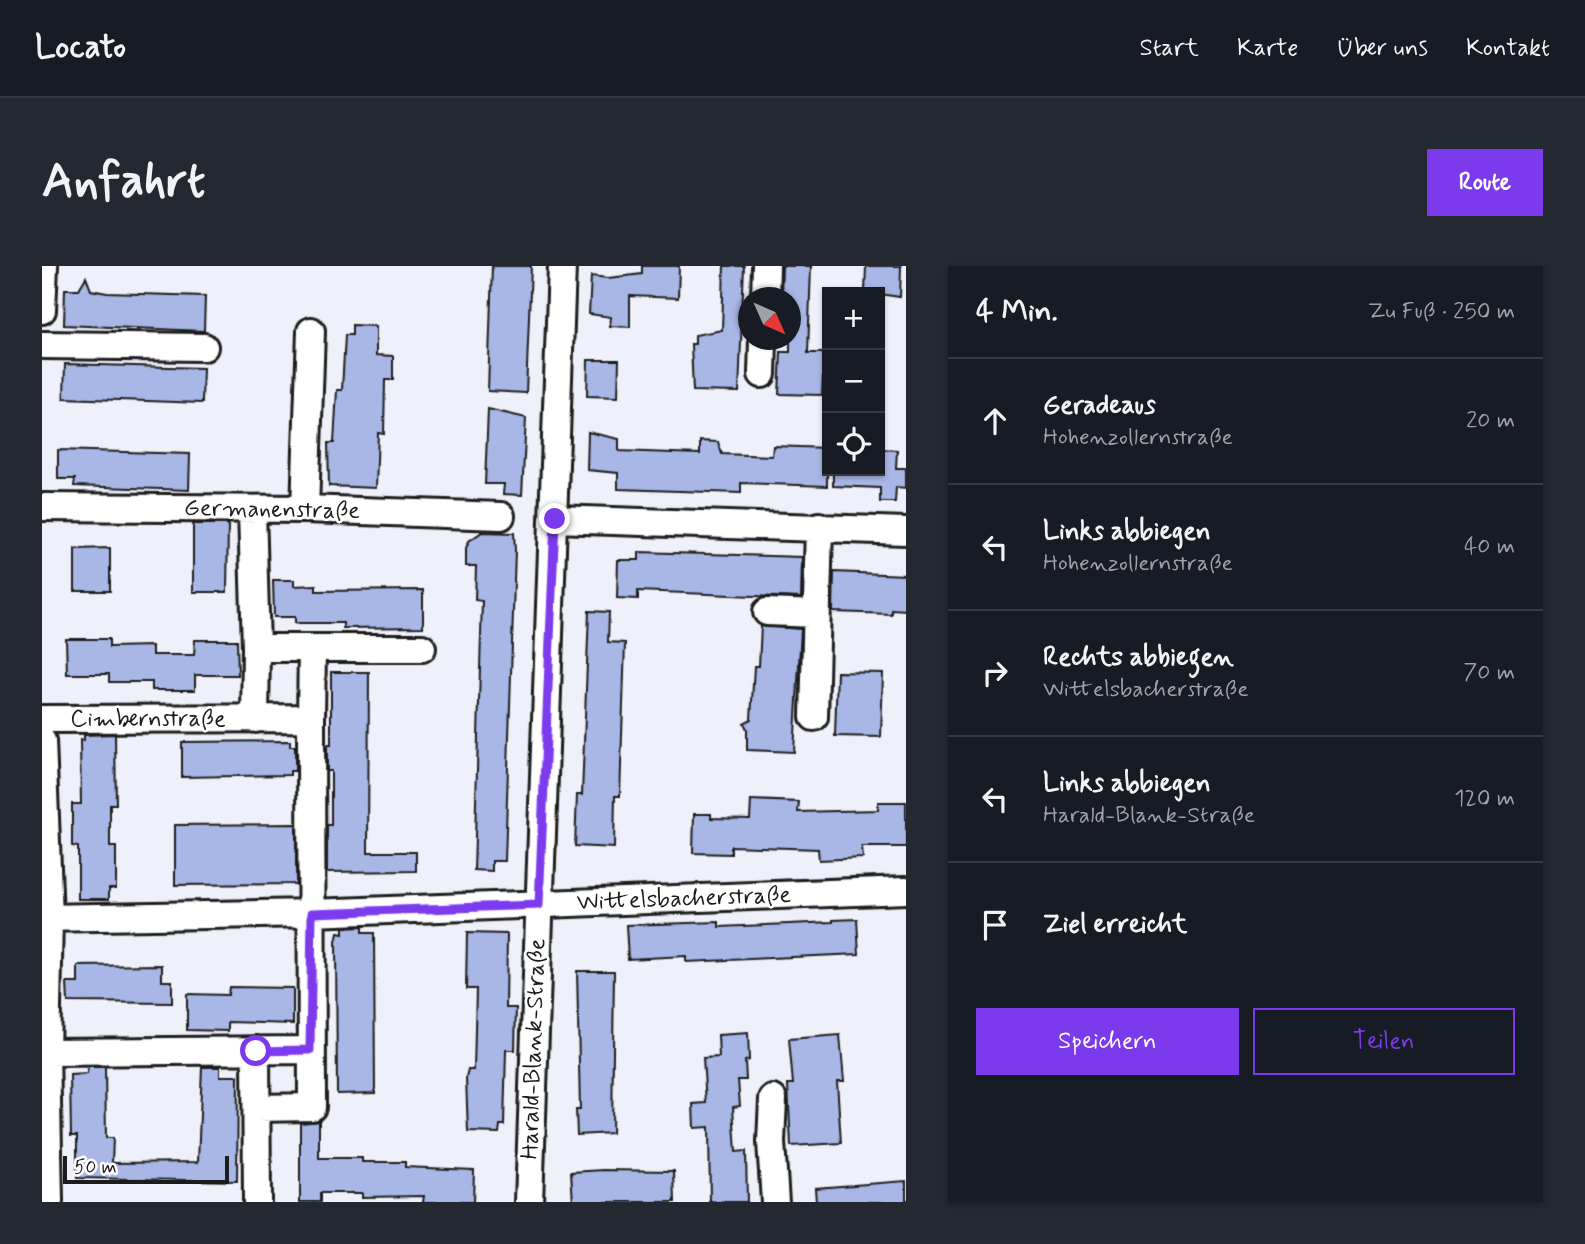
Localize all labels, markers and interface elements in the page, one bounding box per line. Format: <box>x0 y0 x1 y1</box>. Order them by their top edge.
text: Locato <box>35 26 126 70</box>
text: Start <box>1139 33 1199 64</box>
text: Karte <box>1237 33 1298 64</box>
text: Über uns <box>1336 33 1428 64</box>
text: Kontakt <box>1466 33 1550 64</box>
button: Route <box>1427 149 1543 216</box>
text: Anfahrt <box>42 150 205 215</box>
north arrow <box>738 287 801 350</box>
map controls <box>822 287 885 476</box>
button: + <box>822 287 885 350</box>
text: 4 Min. <box>976 292 1058 331</box>
text: Zu Fuß · 250 m <box>1368 297 1515 327</box>
button: − <box>822 350 885 413</box>
text: Geradeaus <box>1043 389 1156 423</box>
icon: ahead <box>976 402 1014 440</box>
text: 20 m <box>1466 406 1515 436</box>
button: locate <box>822 413 885 476</box>
text: Hohenzollernstraße <box>1043 423 1233 453</box>
street label: Germanenstraße <box>184 493 360 527</box>
route end <box>539 503 570 534</box>
text: Links abbiegen <box>1043 515 1211 549</box>
icon: left <box>976 528 1014 566</box>
text: 40 m <box>1464 532 1515 562</box>
text: Hohenzollernstraße <box>1043 549 1233 579</box>
text: Rechts abbiegen <box>1043 641 1234 675</box>
icon: right <box>976 654 1014 692</box>
text: 70 m <box>1463 658 1515 688</box>
text: Wittelsbacherstraße <box>1043 675 1248 705</box>
street label: Cimbernstraße <box>70 704 226 735</box>
text: Links abbiegen <box>1043 767 1211 801</box>
icon: left <box>976 780 1014 818</box>
text: 120 m <box>1454 784 1515 814</box>
text: Harald-Blank-Straße <box>1043 801 1255 831</box>
street label: Wittelsbacherstraße <box>576 880 792 918</box>
icon: arrive <box>976 906 1014 944</box>
text: Ziel erreicht <box>1043 908 1187 942</box>
street label: Harald-Blank-Straße <box>515 938 553 1160</box>
button: Speichern <box>976 1008 1239 1075</box>
button: Teilen <box>1253 1008 1515 1075</box>
route start <box>240 1035 271 1066</box>
scale bar <box>63 1153 229 1185</box>
text: 50 m <box>74 1155 117 1180</box>

